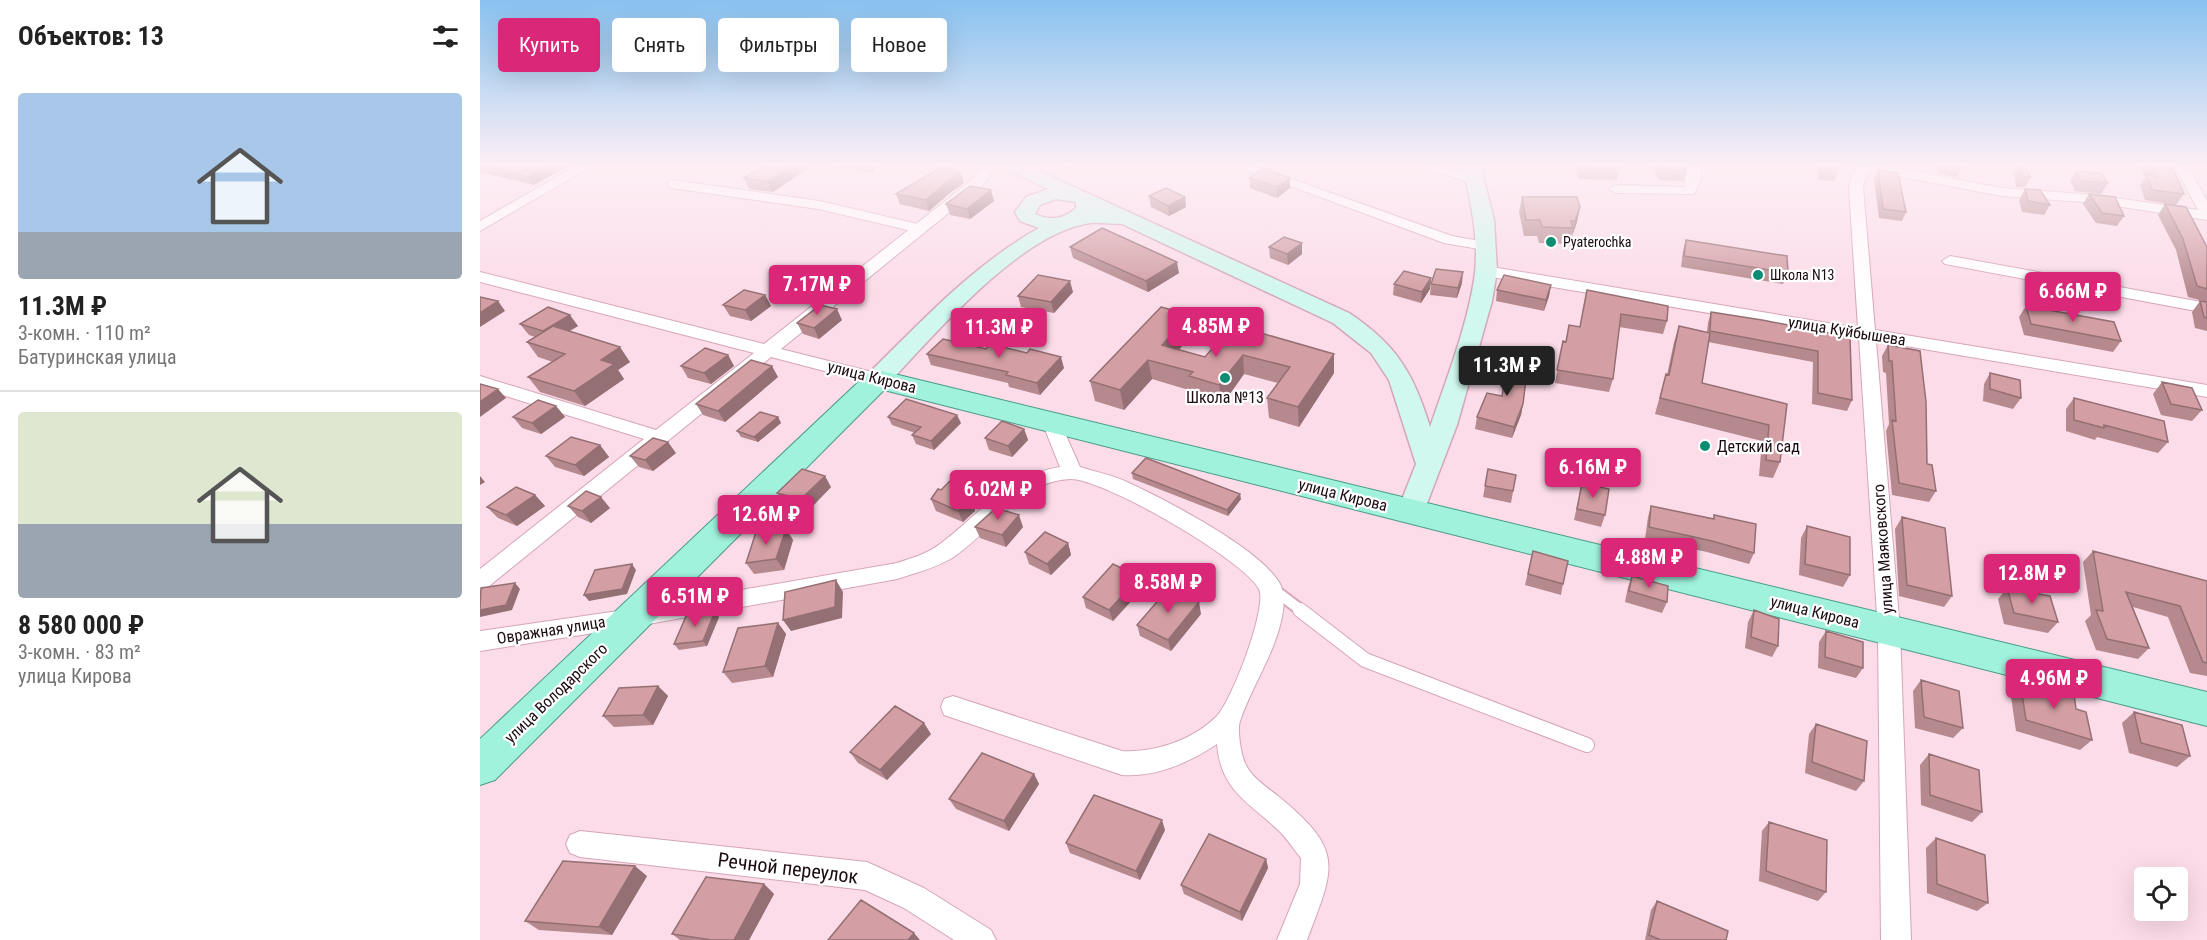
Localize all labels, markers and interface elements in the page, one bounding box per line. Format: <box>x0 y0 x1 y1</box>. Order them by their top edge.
chip: Купить <box>498 18 600 72</box>
chip: Снять <box>612 18 706 72</box>
chip: Фильтры <box>718 18 839 72</box>
chip: Новое <box>851 18 947 72</box>
icon: filters <box>429 20 462 53</box>
text: Объектов: 13 <box>18 21 164 51</box>
icon: home <box>186 132 294 240</box>
place label: Pyaterochka <box>1563 234 1631 250</box>
marker: Pyaterochka <box>1544 235 1558 249</box>
pin: 7.17M ₽ <box>762 265 872 316</box>
place label: Школа N13 <box>1770 267 1834 283</box>
marker: Школа N13 <box>1751 268 1765 282</box>
text: 7.17M ₽ <box>783 272 851 296</box>
pin: 6.66M ₽ <box>2018 272 2128 323</box>
text: 6.66M ₽ <box>2039 279 2107 303</box>
text: 11.3M ₽ <box>18 291 107 321</box>
pin: 4.85M ₽ <box>1161 307 1271 358</box>
pin: 11.3M ₽ <box>944 308 1054 359</box>
street label: улица Куйбышева <box>1787 312 1907 350</box>
text: 4.85M ₽ <box>1182 314 1250 338</box>
text: 11.3M ₽ <box>965 315 1033 339</box>
text: 3-комн. · 110 m² <box>18 321 151 345</box>
text: Батуринская улица <box>18 345 177 369</box>
pin: 11.3M ₽ <box>1452 346 1562 397</box>
text: 11.3M ₽ <box>1473 353 1541 377</box>
street label: улица Кирова <box>826 357 918 397</box>
marker: Школа №13 <box>1218 371 1232 385</box>
place label: Школа №13 <box>1186 388 1264 407</box>
place label: Детский сад <box>1717 437 1800 456</box>
marker: Детский сад <box>1698 439 1712 453</box>
pin: 6.16M ₽ <box>1538 448 1648 499</box>
icon: home <box>186 451 294 559</box>
text: 6.16M ₽ <box>1559 455 1627 479</box>
pin: 6.02M ₽ <box>943 470 1053 521</box>
street label: улица Кирова <box>1297 475 1389 515</box>
text: 6.02M ₽ <box>964 477 1032 501</box>
street label: улица Маяковского <box>1869 483 1897 615</box>
pin: 12.6M ₽ <box>711 495 821 546</box>
text: 12.6M ₽ <box>732 502 800 526</box>
pin: 4.88M ₽ <box>1594 538 1704 589</box>
text: 4.88M ₽ <box>1615 545 1683 569</box>
pin: 12.8M ₽ <box>1977 554 2087 605</box>
text: 12.8M ₽ <box>1998 561 2066 585</box>
pin: 8.58M ₽ <box>1113 563 1223 614</box>
text: 8.58M ₽ <box>1134 570 1202 594</box>
pin: 6.51M ₽ <box>640 577 750 628</box>
text: 6.51M ₽ <box>661 584 729 608</box>
street label: улица Кирова <box>1769 592 1861 632</box>
text: 8 580 000 ₽ <box>18 610 144 640</box>
street label: Овражная улица <box>495 612 607 648</box>
street label: улица Володарского <box>501 639 611 747</box>
text: 3-комн. · 83 m² <box>18 640 141 664</box>
pin: 4.96M ₽ <box>1999 659 2109 710</box>
text: улица Кирова <box>18 664 132 688</box>
text: 4.96M ₽ <box>2020 666 2088 690</box>
street label: Речной переулок <box>716 847 860 889</box>
map controls <box>2134 867 2188 921</box>
button: locate <box>2134 867 2188 921</box>

